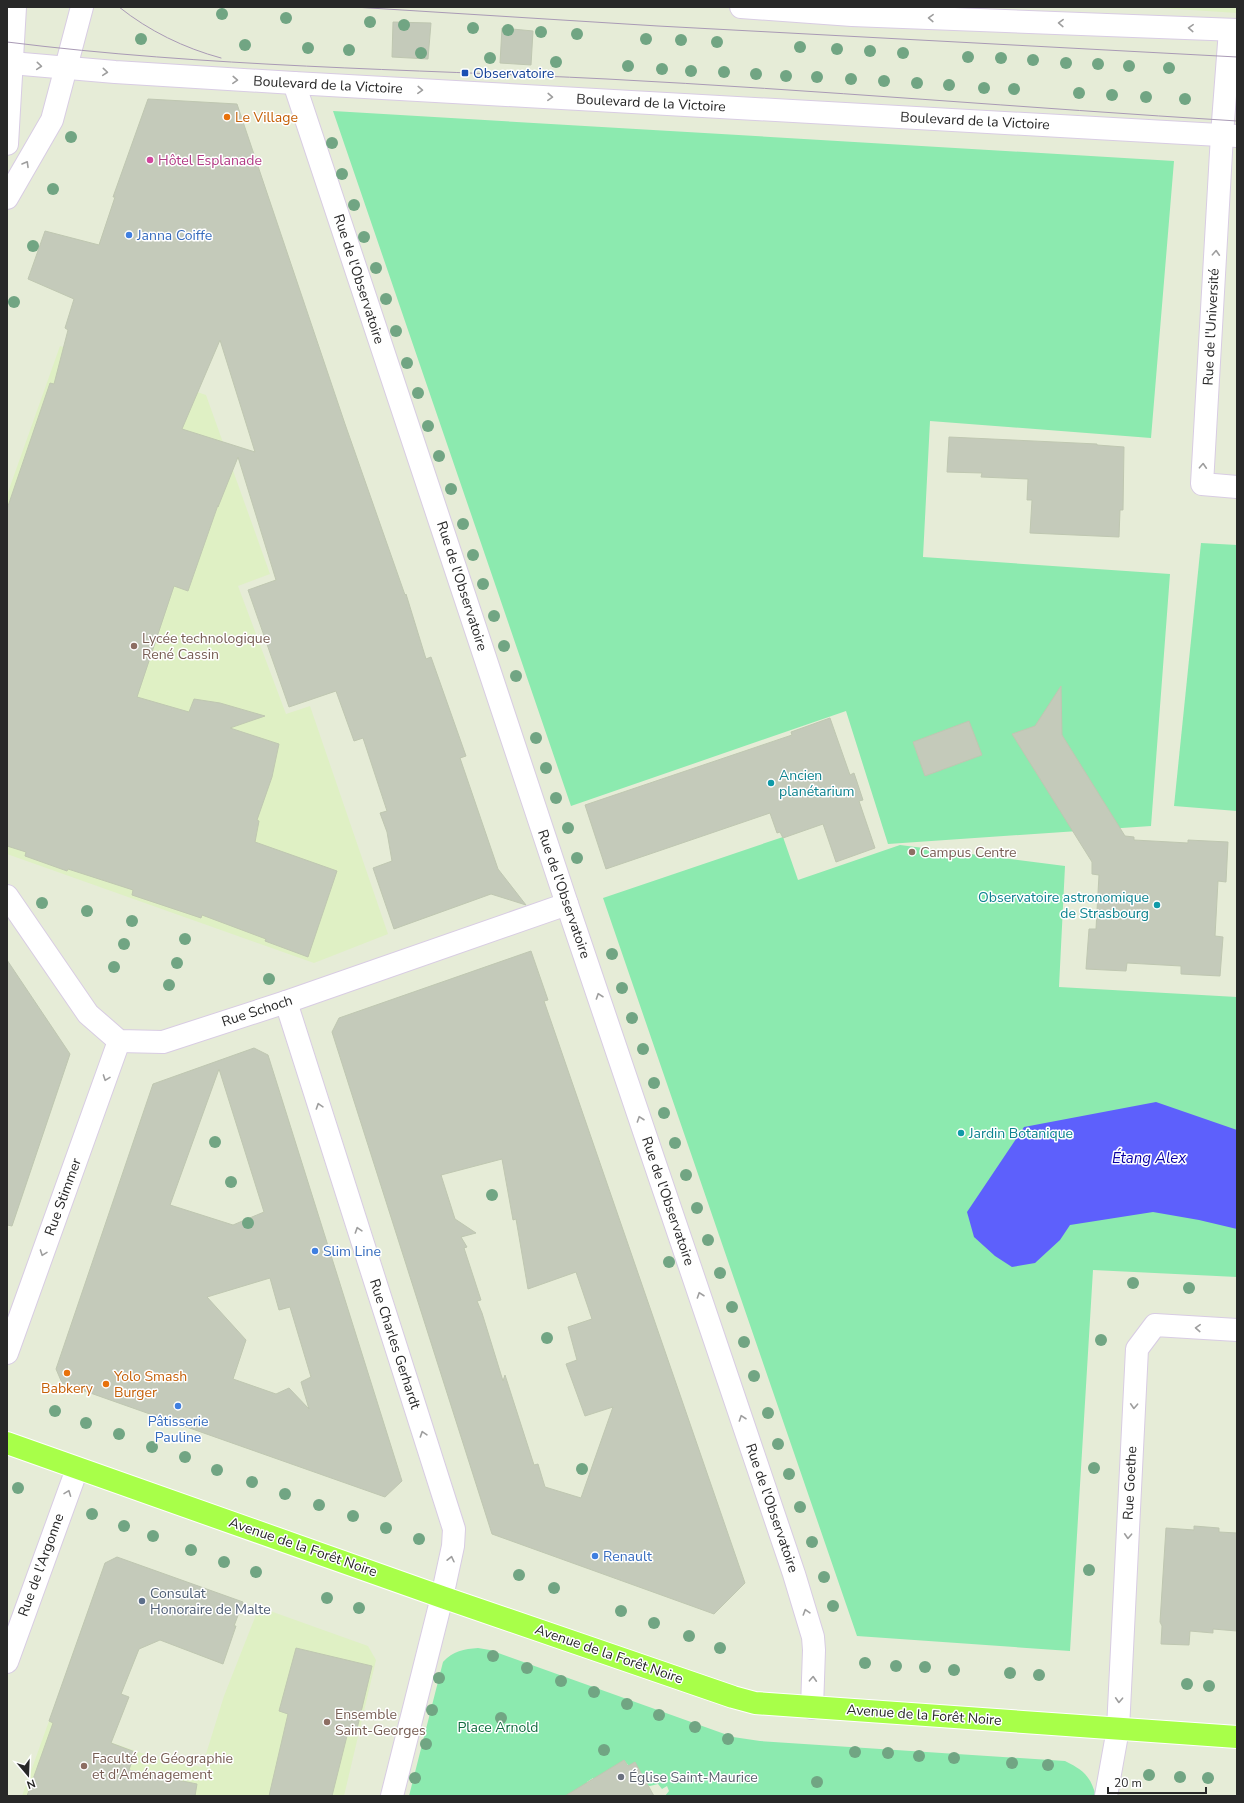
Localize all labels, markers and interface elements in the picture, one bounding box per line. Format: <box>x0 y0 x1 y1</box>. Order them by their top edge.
one-way arrow <box>928 14 934 22</box>
one-way arrow <box>1058 19 1064 27</box>
one-way arrow <box>1188 24 1194 33</box>
one-way arrow <box>36 61 42 70</box>
place label: Observatoire <box>473 64 554 83</box>
one-way arrow <box>102 67 108 76</box>
marker: Observatoire <box>460 68 470 78</box>
street label: Boulevard de la Victoire <box>253 72 403 98</box>
one-way arrow <box>232 75 238 84</box>
one-way arrow <box>417 86 423 94</box>
street label: Boulevard de la Victoire <box>576 90 726 116</box>
one-way arrow <box>547 93 553 102</box>
place label: Le Village <box>235 108 298 127</box>
street label: Boulevard de la Victoire <box>900 108 1050 134</box>
marker: Le Village <box>222 112 232 122</box>
place label: Hôtel Esplanade <box>158 151 262 170</box>
marker: Hôtel Esplanade <box>145 155 155 165</box>
one-way arrow <box>22 161 29 168</box>
street label: Rue de l'Observatoire <box>329 212 389 346</box>
place label: Janna Coiffe <box>136 226 212 245</box>
marker: Janna Coiffe <box>124 230 134 240</box>
one-way arrow <box>1211 250 1220 256</box>
street label: Rue de l'Université <box>1198 268 1224 386</box>
one-way arrow <box>1199 463 1208 469</box>
street label: Rue de l'Observatoire <box>432 519 492 653</box>
place label: Lycée technologique René Cassin <box>142 629 270 664</box>
marker: Lycée technologique René Cassin <box>129 641 139 651</box>
place label: Ancien planétarium <box>779 766 855 801</box>
marker: Ancien planétarium <box>766 778 776 788</box>
street label: Rue de l'Observatoire <box>533 827 595 961</box>
place label: Campus Centre <box>920 843 1017 862</box>
marker: Campus Centre <box>907 847 917 857</box>
place label: Observatoire astronomique de Strasbourg <box>978 888 1149 923</box>
marker: Observatoire astronomique de Strasbourg <box>1152 900 1162 910</box>
street label: Rue Schoch <box>219 991 295 1031</box>
one-way arrow <box>595 992 603 999</box>
one-way arrow <box>102 1074 111 1081</box>
one-way arrow <box>315 1103 324 1110</box>
one-way arrow <box>636 1115 645 1122</box>
place label: Jardin Botanique <box>968 1124 1073 1143</box>
marker: Jardin Botanique <box>956 1128 966 1138</box>
street label: Rue de l'Observatoire <box>637 1134 699 1268</box>
water label: Étang Alex <box>1112 1148 1187 1168</box>
street label: Rue Stimmer <box>40 1155 86 1239</box>
one-way arrow <box>355 1227 363 1234</box>
place label: Slim Line <box>323 1242 381 1261</box>
marker: Slim Line <box>310 1246 320 1256</box>
one-way arrow <box>39 1249 48 1256</box>
street label: Rue Charles Gerhardt <box>365 1276 425 1412</box>
one-way arrow <box>696 1292 705 1299</box>
one-way arrow <box>1195 1324 1201 1333</box>
place label: Yolo Smash Burger <box>113 1367 187 1402</box>
marker: Babkery <box>62 1368 72 1378</box>
place label: Babkery <box>41 1379 94 1398</box>
marker: Yolo Smash Burger <box>101 1379 111 1389</box>
marker: Pâtisserie Pauline <box>173 1401 183 1411</box>
one-way arrow <box>1130 1403 1138 1409</box>
place label: Pâtisserie Pauline <box>148 1412 208 1447</box>
one-way arrow <box>738 1415 746 1422</box>
one-way arrow <box>419 1431 428 1438</box>
street label: Rue de l'Observatoire <box>741 1441 803 1575</box>
street label: Rue Goethe <box>1119 1446 1141 1520</box>
one-way arrow <box>63 1490 71 1497</box>
street label: Rue de l'Argonne <box>13 1511 69 1619</box>
street label: Avenue de la Forêt Noire <box>226 1513 380 1581</box>
one-way arrow <box>1123 1533 1132 1539</box>
place label: Renault <box>603 1547 652 1566</box>
marker: Renault <box>590 1551 600 1561</box>
one-way arrow <box>446 1556 454 1562</box>
place label: Consulat Honoraire de Malte <box>150 1584 271 1619</box>
marker: Consulat Honoraire de Malte <box>137 1596 147 1606</box>
one-way arrow <box>802 1609 811 1616</box>
street label: Avenue de la Forêt Noire <box>532 1620 686 1688</box>
one-way arrow <box>809 1676 817 1682</box>
one-way arrow <box>1115 1697 1124 1703</box>
street label: Avenue de la Forêt Noire <box>846 1700 1002 1730</box>
place label: Ensemble Saint-Georges <box>335 1705 426 1740</box>
marker: Ensemble Saint-Georges <box>322 1717 332 1727</box>
park label: Place Arnold <box>457 1718 539 1737</box>
place label: Faculté de Géographie et d'Aménagement <box>92 1749 233 1784</box>
north arrow <box>8 1755 48 1795</box>
marker: Faculté de Géographie et d'Aménagement <box>79 1761 89 1771</box>
place label: Église Saint-Maurice <box>629 1768 758 1787</box>
scale bar <box>1108 1769 1206 1795</box>
marker: Église Saint-Maurice <box>616 1772 626 1782</box>
text: 20 m <box>1114 1775 1142 1791</box>
text: N <box>25 1776 37 1792</box>

